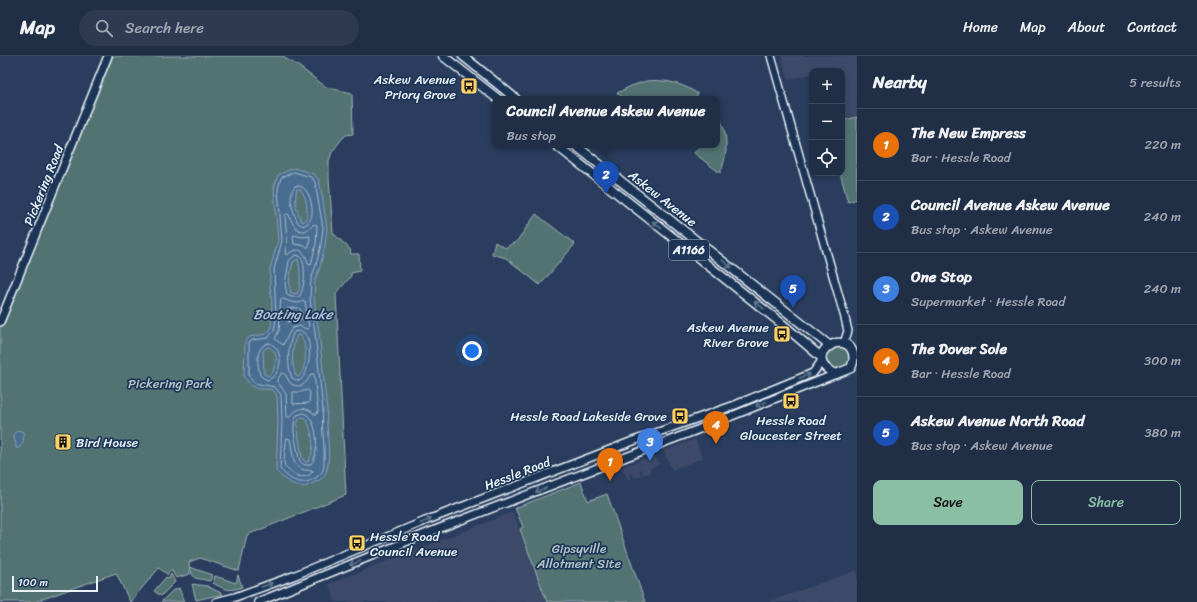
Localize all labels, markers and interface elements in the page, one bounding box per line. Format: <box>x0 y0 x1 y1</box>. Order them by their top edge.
search box <box>79 10 359 46</box>
text: Map <box>20 11 55 44</box>
text: Search here <box>125 15 204 41</box>
text: Home <box>963 15 998 40</box>
text: Map <box>1020 15 1046 40</box>
text: About <box>1068 15 1105 40</box>
text: Contact <box>1127 15 1177 40</box>
icon: search <box>93 17 115 39</box>
text: Nearby <box>873 67 927 97</box>
place label: Askew Avenue Priory Grove <box>373 68 456 106</box>
map controls <box>809 68 845 176</box>
button: + <box>809 68 845 104</box>
text: 5 results <box>1129 71 1181 94</box>
bus stop icon: Askew Avenue Priory Grove <box>459 76 479 96</box>
popup <box>492 96 720 148</box>
text: Council Avenue Askew Avenue <box>507 98 705 124</box>
button: − <box>809 104 845 140</box>
text: The New Empress <box>911 120 1026 146</box>
text: Bus stop <box>507 124 556 147</box>
text: 1 <box>883 133 889 156</box>
text: 220 m <box>1144 133 1181 156</box>
street label: Pickering Road <box>17 140 71 229</box>
button: locate <box>809 140 845 176</box>
text: Bar · Hessle Road <box>911 146 1011 169</box>
pin: 2 <box>593 161 619 194</box>
street label: Askew Avenue <box>622 163 702 233</box>
text: Council Avenue Askew Avenue <box>911 192 1110 218</box>
text: 2 <box>882 205 890 228</box>
text: 240 m <box>1144 205 1181 228</box>
text: Bus stop · Askew Avenue <box>911 218 1053 241</box>
one-way arrow <box>651 221 662 229</box>
road number: A1166 <box>669 240 709 260</box>
one-way arrow <box>721 260 732 269</box>
text: One Stop <box>911 264 972 290</box>
pin: 5 <box>780 275 806 308</box>
text: 3 <box>882 277 890 300</box>
text: 240 m <box>1144 277 1181 300</box>
text: Supermarket · Hessle Road <box>911 290 1065 313</box>
one-way arrow <box>753 301 764 310</box>
water label: Boating Lake <box>253 302 334 327</box>
place label: Askew Avenue River Grove <box>686 316 769 354</box>
bus stop icon: Askew Avenue River Grove <box>772 324 792 344</box>
text: The Dover Sole <box>911 336 1007 362</box>
your location <box>462 341 482 361</box>
text: 4 <box>882 349 890 372</box>
text: 300 m <box>1144 349 1181 372</box>
text: Bar · Hessle Road <box>911 362 1011 385</box>
park label: Pickering Park <box>128 372 212 395</box>
one-way arrow <box>799 372 811 380</box>
bus stop icon: Hessle Road Gloucester Street <box>781 391 801 411</box>
one-way arrow <box>756 401 768 409</box>
place label: Hessle Road Lakeside Grove <box>510 405 667 428</box>
bus stop icon: Hessle Road Lakeside Grove <box>670 406 690 426</box>
text: Askew Avenue North Road <box>911 408 1084 434</box>
place label: Hessle Road Gloucester Street <box>740 409 842 447</box>
pin: 4 <box>703 411 729 444</box>
text: 5 <box>882 421 890 444</box>
text: 380 m <box>1144 421 1181 444</box>
pin: 3 <box>637 428 663 461</box>
place label: Bird House <box>76 431 138 454</box>
building icon: Bird House <box>53 432 73 452</box>
text: Bus stop · Askew Avenue <box>911 434 1053 457</box>
pin: 1 <box>597 448 623 481</box>
street label: Hessle Road <box>481 450 555 497</box>
button: Save <box>873 480 1023 525</box>
button: Share <box>1031 480 1181 525</box>
one-way arrow <box>535 487 547 494</box>
one-way arrow <box>419 516 431 524</box>
place label: Hessle Road Council Avenue <box>370 525 457 563</box>
bus stop icon: Hessle Road Council Avenue <box>347 533 367 553</box>
park label: Gipsyville Allotment Site <box>536 537 621 575</box>
one-way arrow <box>349 560 361 567</box>
text: 100 m <box>18 573 48 592</box>
scale bar <box>12 574 98 593</box>
one-way arrow <box>260 581 272 589</box>

